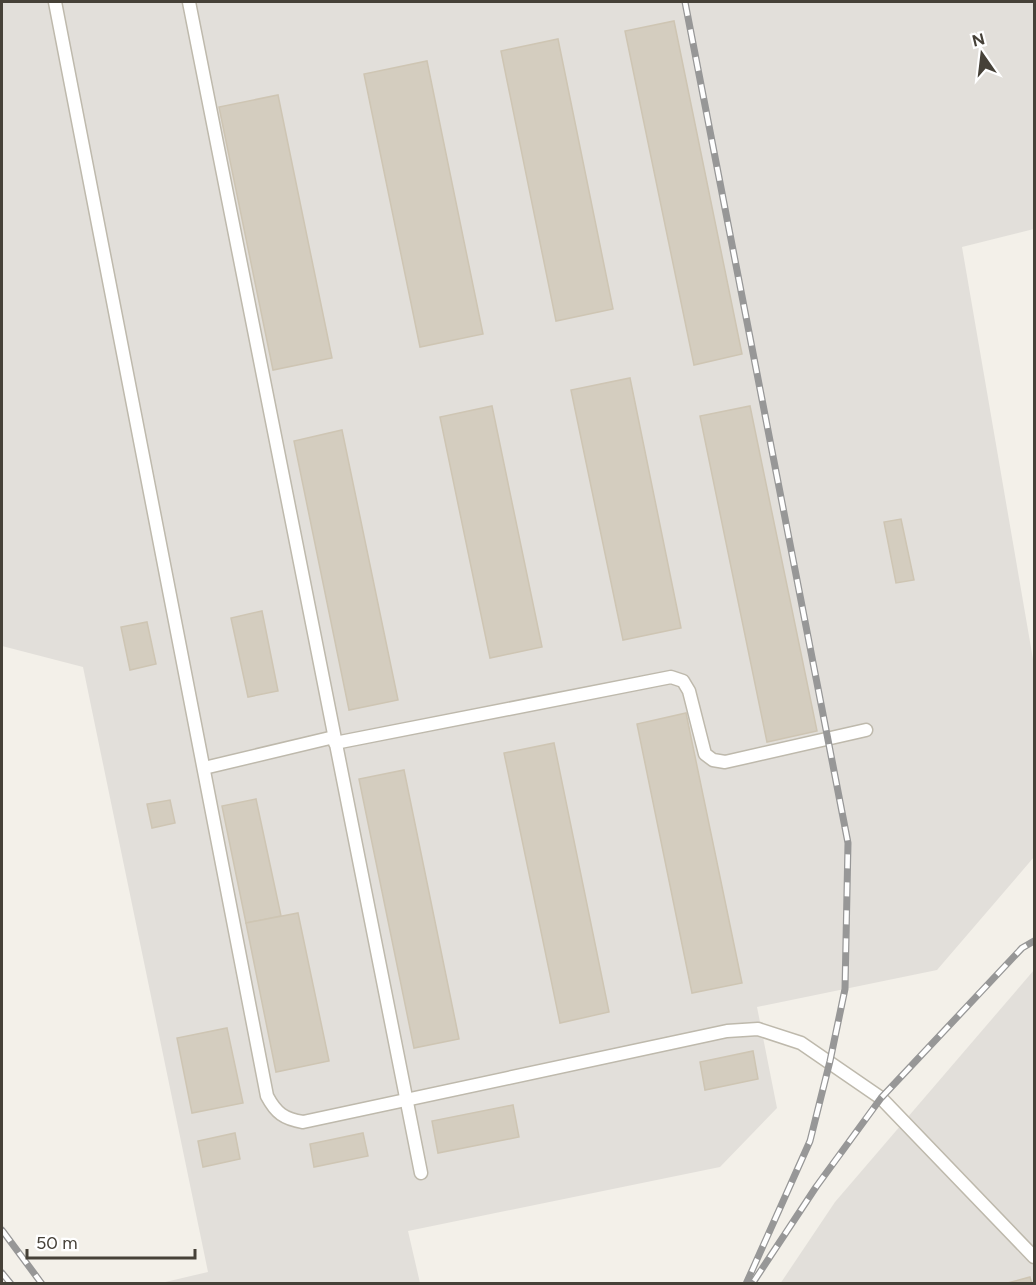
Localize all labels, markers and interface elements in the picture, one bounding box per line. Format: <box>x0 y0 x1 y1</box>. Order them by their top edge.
north arrow <box>952 24 1012 84</box>
text: N <box>970 29 987 51</box>
scale bar <box>27 1222 195 1260</box>
text: 50 m <box>36 1232 78 1254</box>

